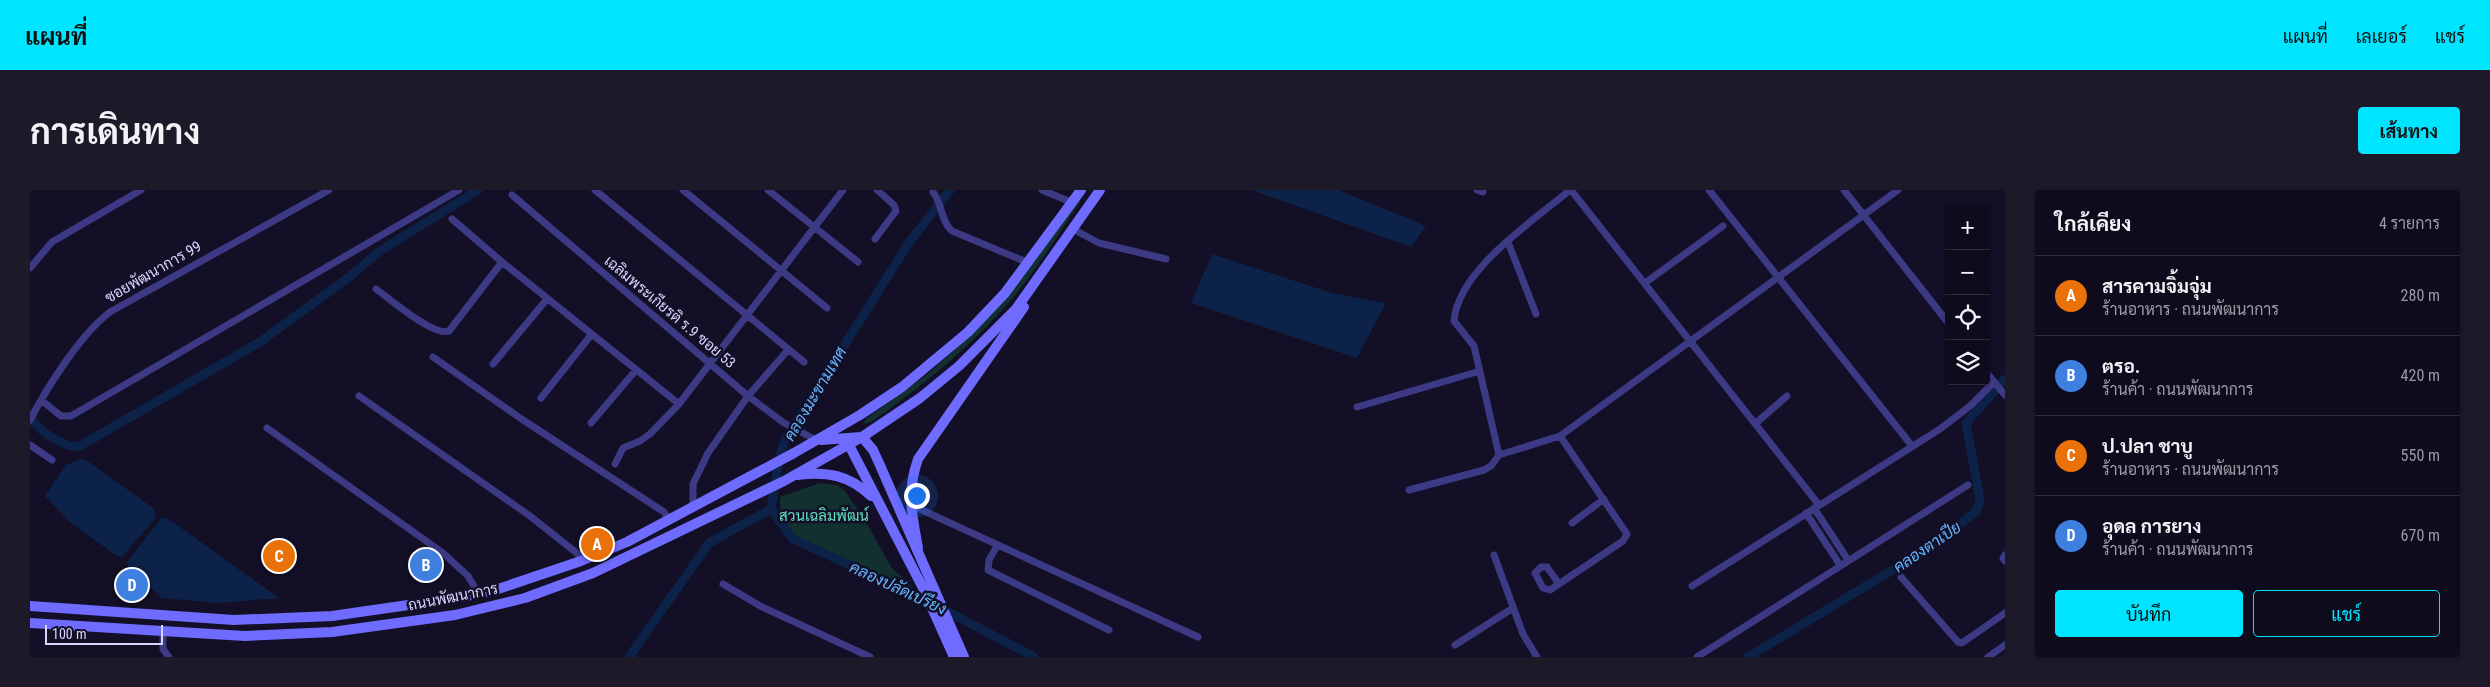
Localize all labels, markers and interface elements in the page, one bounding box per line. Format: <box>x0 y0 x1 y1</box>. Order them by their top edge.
text: แผนที่ <box>25 23 87 51</box>
text: แผนที่ <box>2283 26 2328 47</box>
text: เลเยอร์ <box>2356 26 2407 47</box>
text: แชร์ <box>2435 26 2465 47</box>
button: เส้นทาง <box>2358 107 2460 154</box>
text: การเดินทาง <box>30 112 200 153</box>
map controls <box>1945 205 1990 385</box>
button: + <box>1945 205 1990 250</box>
text: ใกล้เคียง <box>2055 212 2131 236</box>
text: 4 รายการ <box>2379 214 2440 233</box>
street label: ซอยพัฒนาการ 99 <box>102 237 204 307</box>
button: − <box>1945 250 1990 295</box>
street label: เฉลิมพระเกียรติ ร.9 ซอย 53 <box>601 251 740 372</box>
text: สารคามจิ้มจุ่ม <box>2102 275 2212 298</box>
text: A <box>2066 286 2076 305</box>
text: 280 m <box>2401 286 2440 305</box>
button: locate <box>1945 295 1990 340</box>
text: ร้านอาหาร · ถนนพัฒนาการ <box>2102 300 2279 319</box>
button: layers <box>1945 340 1990 385</box>
water label: คลองมะขามเทศ <box>780 343 851 444</box>
text: ตรอ. <box>2102 355 2140 378</box>
text: B <box>2067 366 2075 385</box>
text: 420 m <box>2401 366 2440 385</box>
text: ร้านค้า · ถนนพัฒนาการ <box>2102 380 2254 399</box>
text: ป.ปลา ชาบู <box>2102 435 2193 458</box>
text: C <box>2066 446 2076 465</box>
text: 550 m <box>2401 446 2440 465</box>
text: ร้านอาหาร · ถนนพัฒนาการ <box>2102 460 2279 479</box>
your location <box>904 483 930 509</box>
park label: สวนเฉลิมพัฒน์ <box>779 506 869 525</box>
text: อุดล การยาง <box>2102 515 2201 538</box>
water label: คลองตาเปีย <box>1889 517 1965 577</box>
pin: A <box>581 525 613 563</box>
text: D <box>2066 526 2076 545</box>
text: 670 m <box>2401 526 2440 545</box>
pin: C <box>263 537 295 575</box>
text: ร้านค้า · ถนนพัฒนาการ <box>2102 540 2254 559</box>
pin: B <box>410 546 442 584</box>
water label: คลองปลัดเปรียง <box>847 556 950 619</box>
pin: D <box>116 566 148 604</box>
street label: ถนนพัฒนาการ <box>407 579 499 615</box>
button: บันทึก <box>2055 590 2243 637</box>
button: แชร์ <box>2253 590 2440 637</box>
scale bar <box>45 622 162 645</box>
text: 100 m <box>52 626 87 642</box>

